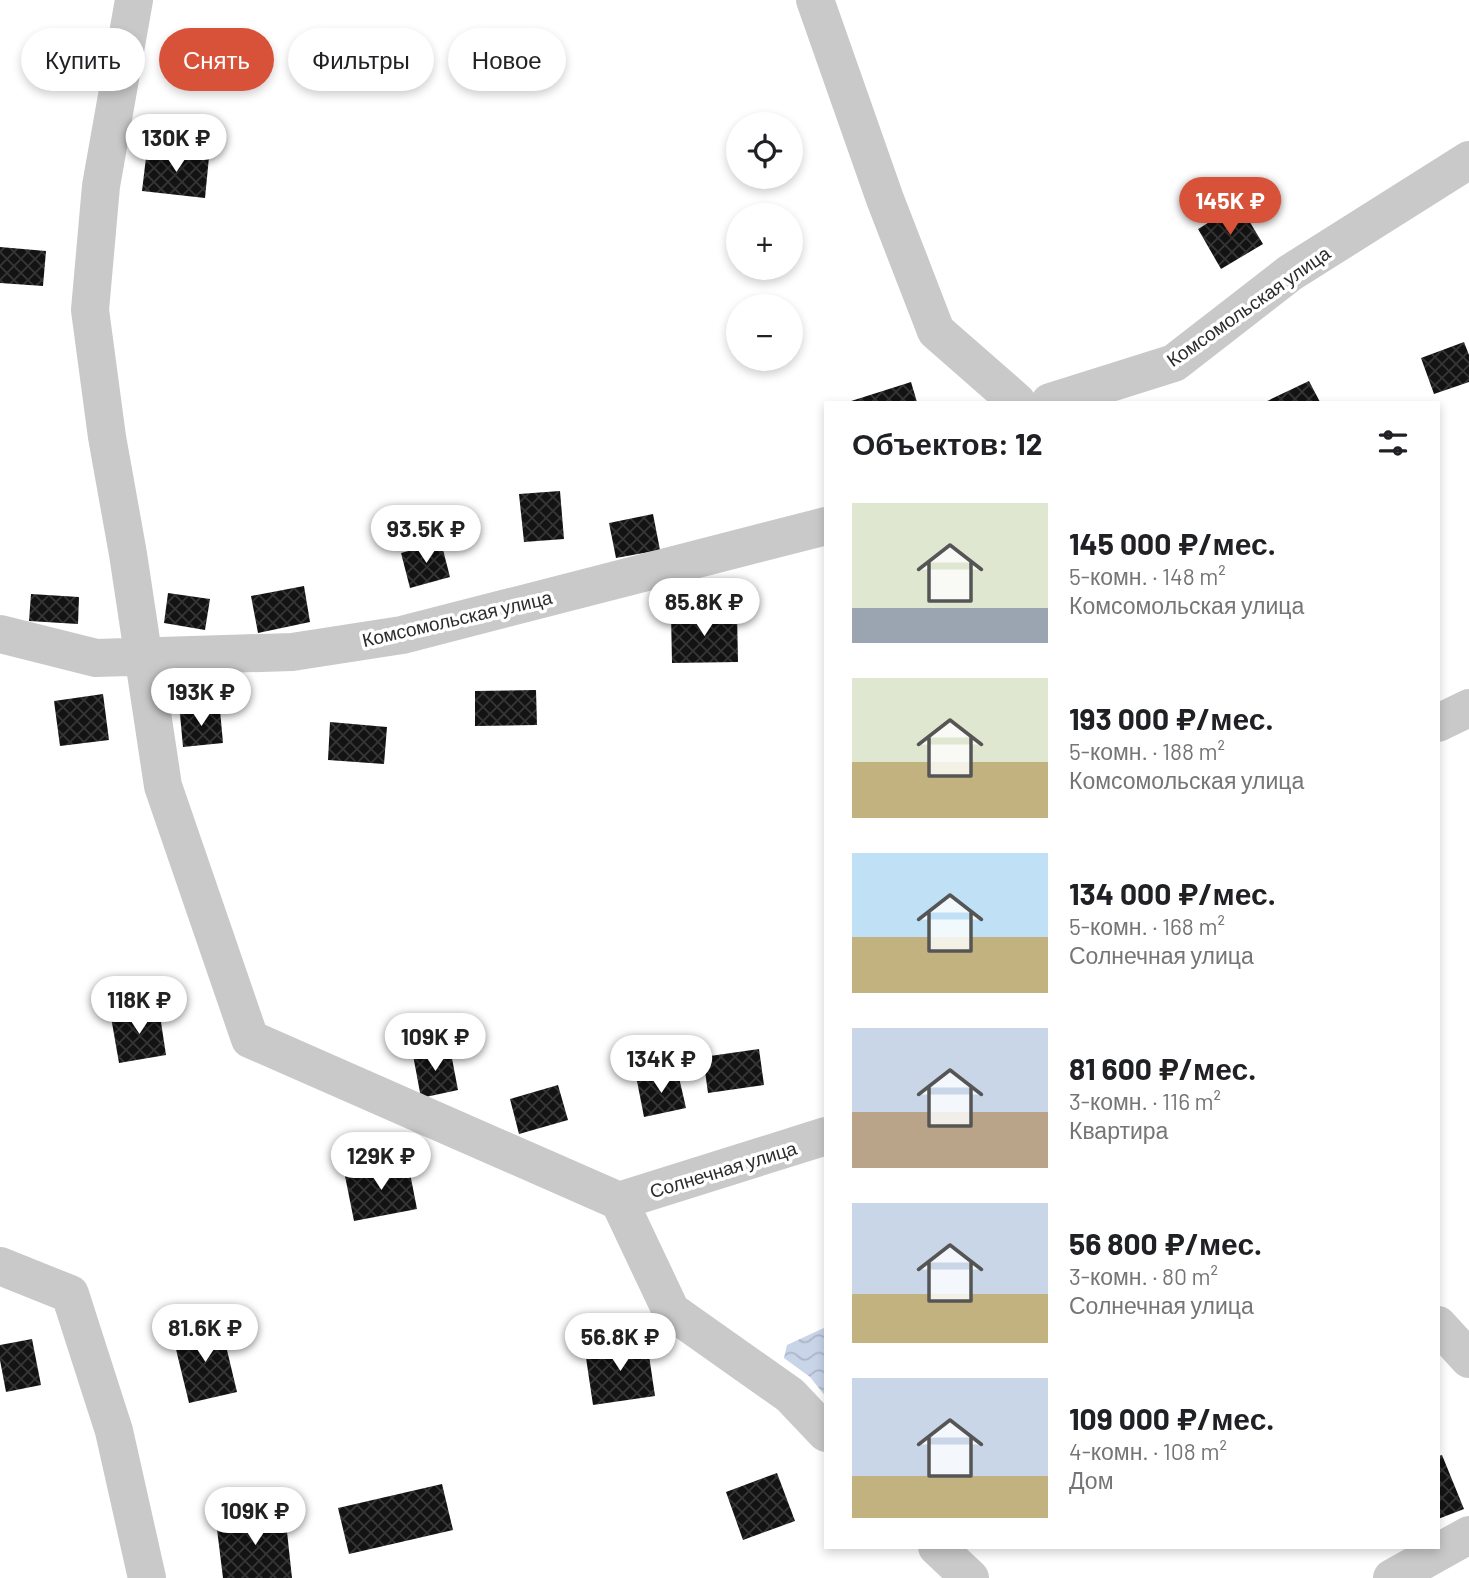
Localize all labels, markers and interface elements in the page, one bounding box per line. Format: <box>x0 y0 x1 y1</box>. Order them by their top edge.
chip: Купить <box>21 28 145 91</box>
chip: Снять <box>159 28 274 91</box>
chip: Фильтры <box>288 28 434 91</box>
chip: Новое <box>448 28 566 91</box>
map controls <box>726 112 803 371</box>
button: locate <box>726 112 803 189</box>
pin: 130K ₽ <box>119 114 233 174</box>
text: 130K ₽ <box>142 123 210 151</box>
pin: 145K ₽ <box>1173 177 1287 237</box>
text: 145K ₽ <box>1195 186 1265 214</box>
button: + <box>726 203 803 280</box>
street label: Комсомольская улица <box>1162 241 1335 371</box>
button: − <box>726 294 803 371</box>
icon: filters <box>1374 424 1412 462</box>
text: Объектов: 12 <box>852 425 1042 461</box>
pin: 93.5K ₽ <box>361 505 491 565</box>
text: 93.5K ₽ <box>387 514 465 542</box>
text: 145 000 ₽/мес. <box>1069 525 1276 561</box>
icon: home <box>908 531 992 615</box>
text: 5-комн. · 148 m² <box>1069 562 1226 590</box>
pin: 85.8K ₽ <box>639 578 769 638</box>
street label: Комсомольская улица <box>360 585 555 651</box>
text: 85.8K ₽ <box>665 587 743 615</box>
text: Комсомольская улица <box>1069 591 1304 619</box>
pin: 193K ₽ <box>144 668 258 728</box>
text: 193K ₽ <box>167 677 235 705</box>
text: 193 000 ₽/мес. <box>1069 700 1274 736</box>
icon: home <box>908 706 992 790</box>
text: 5-комн. · 188 m² <box>1069 737 1225 765</box>
text: Комсомольская улица <box>1069 766 1304 794</box>
text: 134 000 ₽/мес. <box>1069 875 1276 911</box>
icon: home <box>908 881 992 965</box>
text: 5-комн. · 168 m² <box>1069 912 1225 940</box>
text: Солнечная улица <box>1069 941 1254 969</box>
pin: 118K ₽ <box>82 976 196 1036</box>
text: 118K ₽ <box>107 985 171 1013</box>
pin: 109K ₽ <box>378 1014 492 1073</box>
text: 109K ₽ <box>401 1022 469 1050</box>
pin: 134K ₽ <box>604 1036 718 1095</box>
text: 134K ₽ <box>626 1044 696 1072</box>
text: 81 600 ₽/мес. <box>1069 1050 1256 1086</box>
icon: home <box>908 1056 992 1140</box>
text: 3-комн. · 116 m² <box>1069 1087 1221 1115</box>
text: Квартира <box>1069 1116 1168 1144</box>
pin: 129K ₽ <box>324 1132 438 1192</box>
street label: Солнечная улица <box>647 1136 800 1202</box>
text: 129K ₽ <box>347 1141 415 1169</box>
text: 56 800 ₽/мес. <box>1069 1225 1262 1261</box>
icon: home <box>908 1231 992 1315</box>
text: 3-комн. · 80 m² <box>1069 1262 1218 1290</box>
text: Солнечная улица <box>1069 1291 1254 1319</box>
pin: 81.6K ₽ <box>140 1304 270 1364</box>
text: 81.6K ₽ <box>168 1313 242 1341</box>
pin: 56.8K ₽ <box>555 1314 685 1373</box>
text: 56.8K ₽ <box>581 1322 659 1350</box>
text: 109 000 ₽/мес. <box>1069 1400 1274 1436</box>
icon: home <box>908 1406 992 1490</box>
text: 4-комн. · 108 m² <box>1069 1437 1227 1465</box>
text: Дом <box>1069 1466 1113 1494</box>
pin: 109K ₽ <box>198 1488 312 1547</box>
text: 109K ₽ <box>221 1496 289 1524</box>

